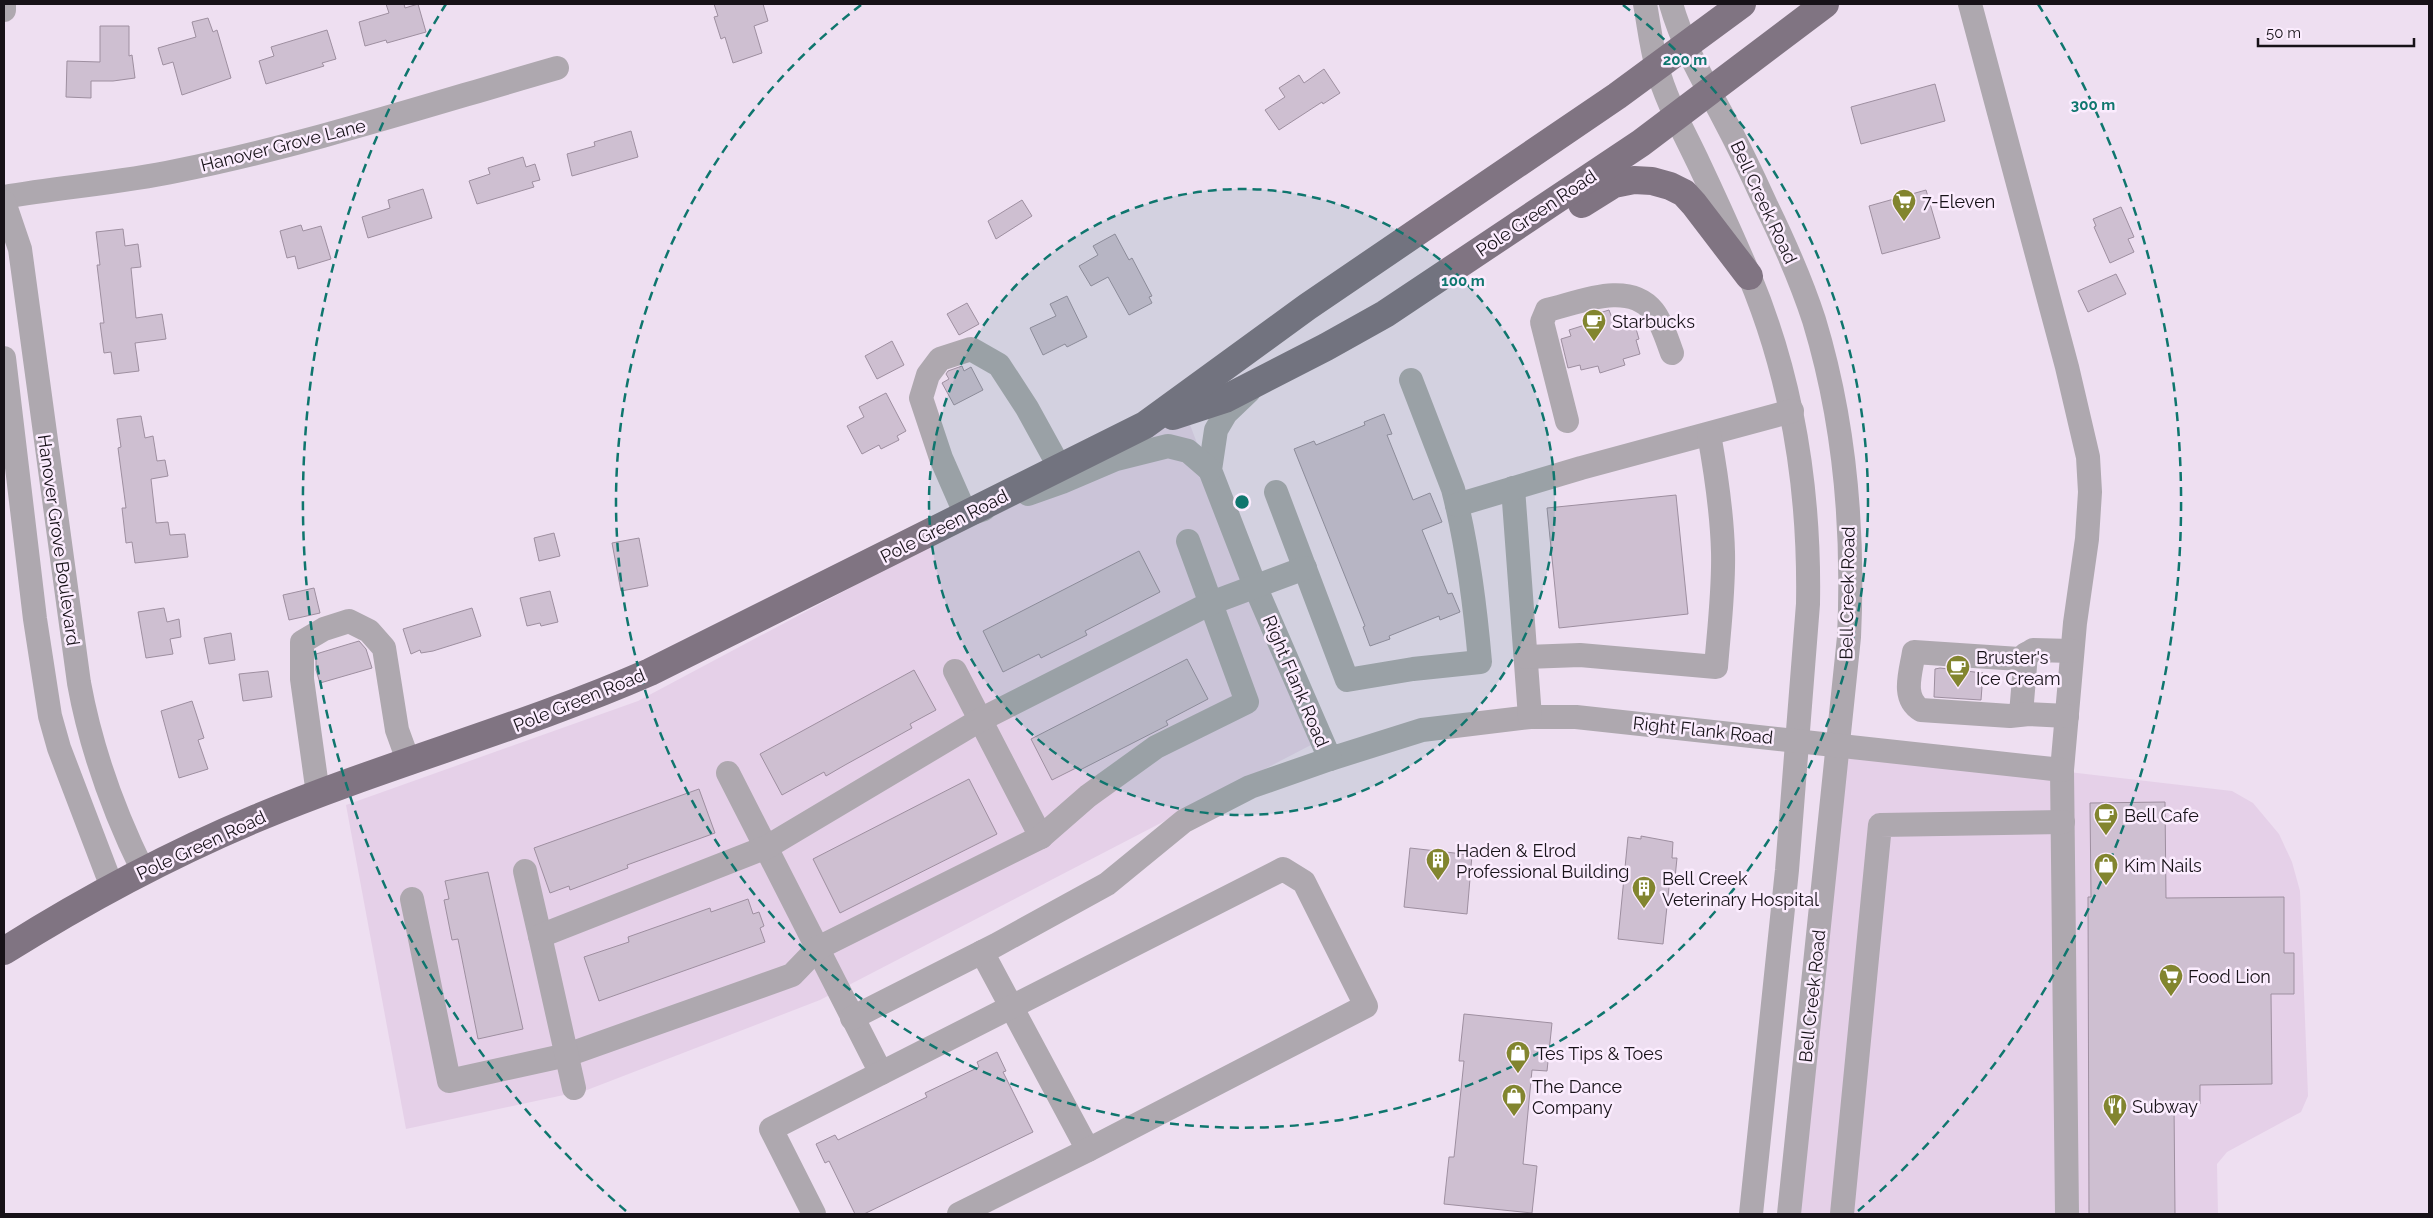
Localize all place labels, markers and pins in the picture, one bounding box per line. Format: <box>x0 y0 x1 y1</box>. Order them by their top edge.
supermarket icon: 7-Eleven <box>1891 188 1917 222</box>
place label: 7-Eleven <box>1922 191 1995 212</box>
cafe icon: Starbucks <box>1581 308 1607 342</box>
place label: Starbucks <box>1612 311 1695 332</box>
centre of rings <box>1233 493 1251 511</box>
place label: Bruster's Ice Cream <box>1976 647 2061 689</box>
cafe icon: Bruster's Ice Cream <box>1945 654 1971 688</box>
cafe icon: Bell Cafe <box>2093 802 2119 836</box>
place label: Bell Cafe <box>2124 805 2199 826</box>
place label: Haden & Elrod Professional Building <box>1456 840 1630 882</box>
building icon: Haden & Elrod Professional Building <box>1425 847 1451 881</box>
shop icon: Kim Nails <box>2093 852 2119 886</box>
place label: Kim Nails <box>2124 855 2202 876</box>
place label: Bell Creek Veterinary Hospital <box>1662 868 1819 910</box>
building icon: Bell Creek Veterinary Hospital <box>1631 875 1657 909</box>
supermarket icon: Food Lion <box>2158 963 2184 997</box>
place label: Food Lion <box>2188 966 2271 987</box>
shop icon: Tes Tips & Toes <box>1505 1040 1531 1074</box>
place label: Tes Tips & Toes <box>1536 1043 1663 1064</box>
place label: The Dance Company <box>1532 1076 1623 1118</box>
shop icon: The Dance Company <box>1501 1083 1527 1117</box>
restaurant icon: Subway <box>2102 1093 2128 1127</box>
place label: Subway <box>2132 1096 2198 1117</box>

